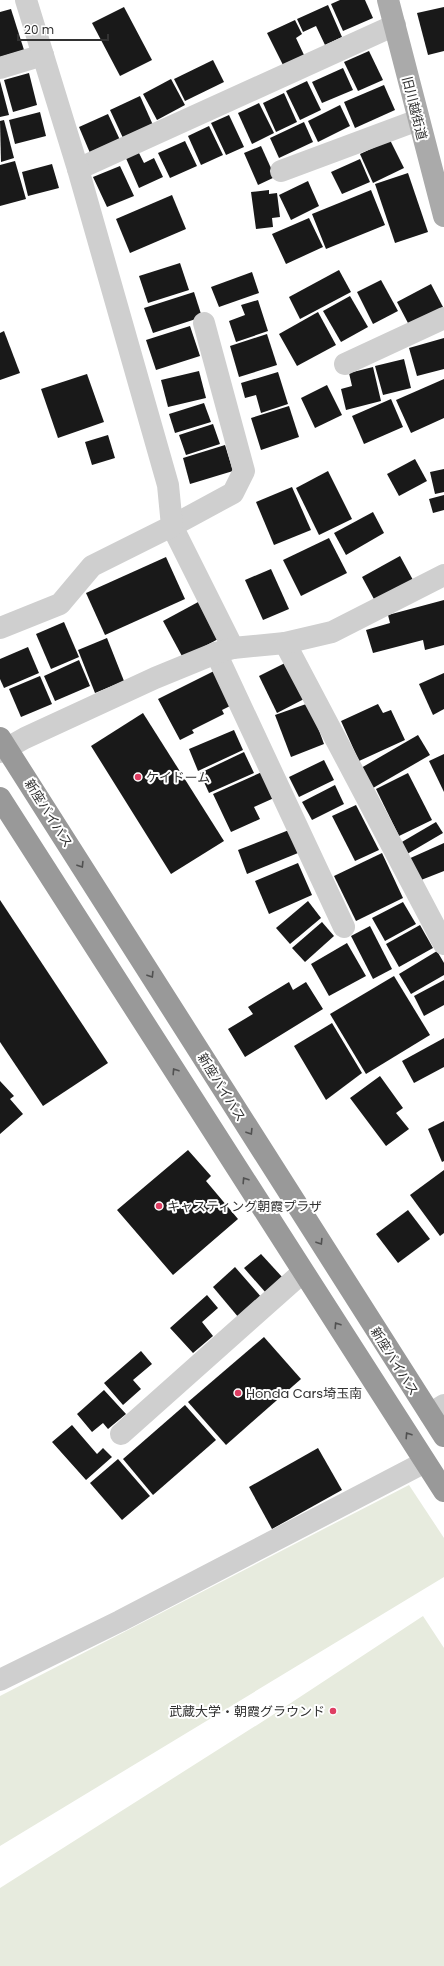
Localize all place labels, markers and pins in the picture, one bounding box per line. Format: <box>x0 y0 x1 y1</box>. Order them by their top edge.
place label: ケイドーム <box>146 768 210 787</box>
marker: ケイドーム <box>133 772 143 782</box>
place label: キャスティング朝霞プラザ <box>167 1197 322 1216</box>
marker: キャスティング朝霞プラザ <box>154 1201 164 1211</box>
place label: Honda Cars埼玉南 <box>246 1384 362 1403</box>
marker: Honda Cars埼玉南 <box>233 1388 243 1398</box>
place label: 武蔵大学・朝霞グラウンド <box>169 1702 325 1721</box>
marker: 武蔵大学・朝霞グラウンド <box>328 1706 338 1716</box>

